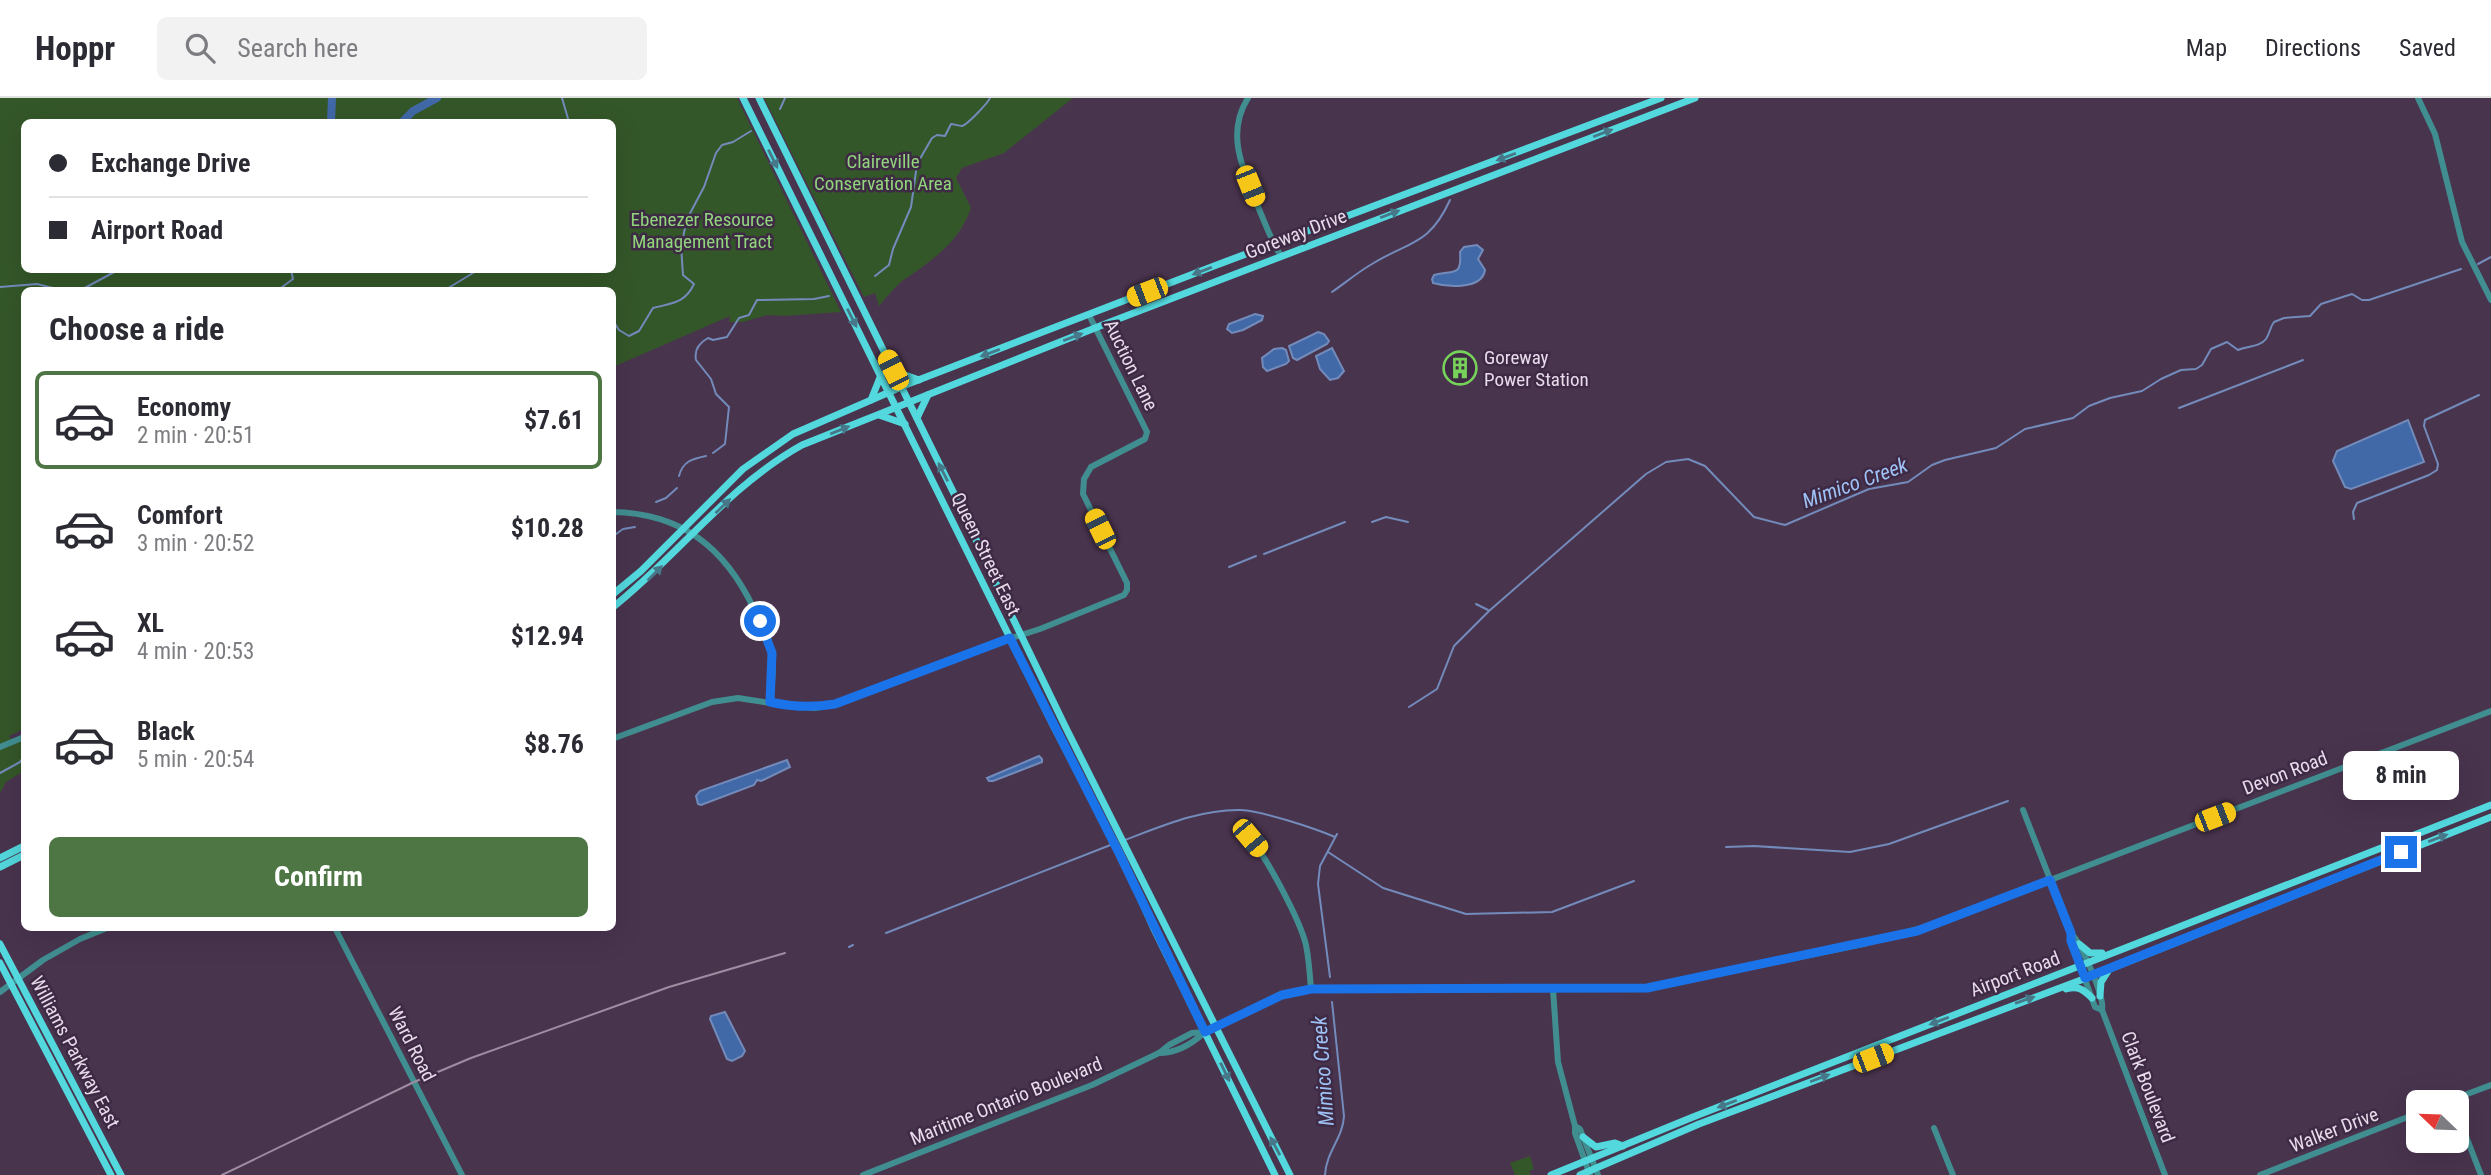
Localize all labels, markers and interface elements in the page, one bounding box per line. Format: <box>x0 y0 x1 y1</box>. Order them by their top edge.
search box <box>157 17 647 80</box>
text: Hoppr <box>35 29 115 68</box>
icon: search <box>181 29 219 67</box>
text: Search here <box>237 33 358 63</box>
text: Map <box>2186 34 2227 62</box>
text: Directions <box>2265 34 2361 62</box>
text: Saved <box>2399 34 2456 62</box>
one-way arrow <box>1592 127 1613 138</box>
text: Exchange Drive <box>91 148 250 178</box>
one-way arrow <box>767 149 779 169</box>
park label: Claireville Conservation Area <box>814 150 952 195</box>
one-way arrow <box>1495 151 1516 162</box>
car <box>1233 163 1268 209</box>
street label: Goreway Drive <box>1242 204 1350 264</box>
park label: Ebenezer Resource Management Tract <box>631 208 773 253</box>
one-way arrow <box>1380 208 1401 219</box>
text: Airport Road <box>91 215 223 245</box>
one-way arrow <box>1192 265 1213 276</box>
car <box>1124 275 1171 309</box>
one-way arrow <box>846 308 857 328</box>
text: Choose a ride <box>49 310 224 348</box>
street label: Auction Lane <box>1099 316 1163 414</box>
one-way arrow <box>1063 331 1084 342</box>
place label: Goreway Power Station <box>1484 346 1589 391</box>
car <box>875 347 912 393</box>
one-way arrow <box>980 347 1001 358</box>
building icon: Goreway Power Station <box>1441 349 1479 387</box>
icon: car <box>53 389 116 452</box>
text: Economy <box>137 392 231 422</box>
text: $7.61 <box>524 405 584 435</box>
text: 2 min · 20:51 <box>137 422 254 449</box>
one-way arrow <box>830 424 850 436</box>
water label: Mimico Creek <box>1799 453 1912 513</box>
one-way arrow <box>938 462 949 482</box>
street label: Queen Street East <box>946 489 1026 619</box>
icon: car <box>53 497 116 560</box>
one-way arrow <box>714 497 731 514</box>
text: Comfort <box>137 500 223 530</box>
car <box>1082 506 1119 552</box>
text: $10.28 <box>511 513 584 543</box>
text: 3 min · 20:52 <box>137 530 254 557</box>
one-way arrow <box>646 564 663 581</box>
icon: car <box>53 605 116 668</box>
route start <box>744 605 776 637</box>
text: XL <box>137 608 164 638</box>
text: $12.94 <box>511 621 584 651</box>
text: 4 min · 20:53 <box>137 638 254 665</box>
icon: car <box>53 713 116 776</box>
text: Black <box>137 716 195 746</box>
text: $8.76 <box>524 729 584 759</box>
text: 5 min · 20:54 <box>137 746 254 773</box>
street label: Devon Road <box>2239 746 2331 800</box>
callout: 8 min <box>2343 750 2459 800</box>
text: 8 min <box>2375 762 2427 789</box>
car <box>2192 800 2239 834</box>
car <box>1229 815 1272 861</box>
one-way arrow <box>2427 832 2448 843</box>
route end <box>2385 836 2417 868</box>
button: Confirm <box>49 837 588 917</box>
street label: Airport Road <box>1967 946 2063 1002</box>
street label: Williams Parkway East <box>25 972 125 1132</box>
one-way arrow <box>2015 994 2036 1005</box>
street label: Ward Road <box>383 1003 441 1085</box>
water label: Mimico Creek <box>1307 1014 1339 1127</box>
one-way arrow <box>1929 1015 1950 1026</box>
street label: Clark Boulevard <box>2116 1028 2180 1146</box>
car <box>1850 1041 1897 1075</box>
street label: Maritime Ontario Boulevard <box>907 1052 1105 1150</box>
one-way arrow <box>1219 1062 1230 1082</box>
one-way arrow <box>1810 1072 1831 1083</box>
north arrow <box>2406 1090 2469 1153</box>
map controls <box>2406 1090 2469 1153</box>
one-way arrow <box>1717 1098 1738 1109</box>
street label: Walker Drive <box>2286 1103 2382 1157</box>
one-way arrow <box>1269 1136 1281 1156</box>

